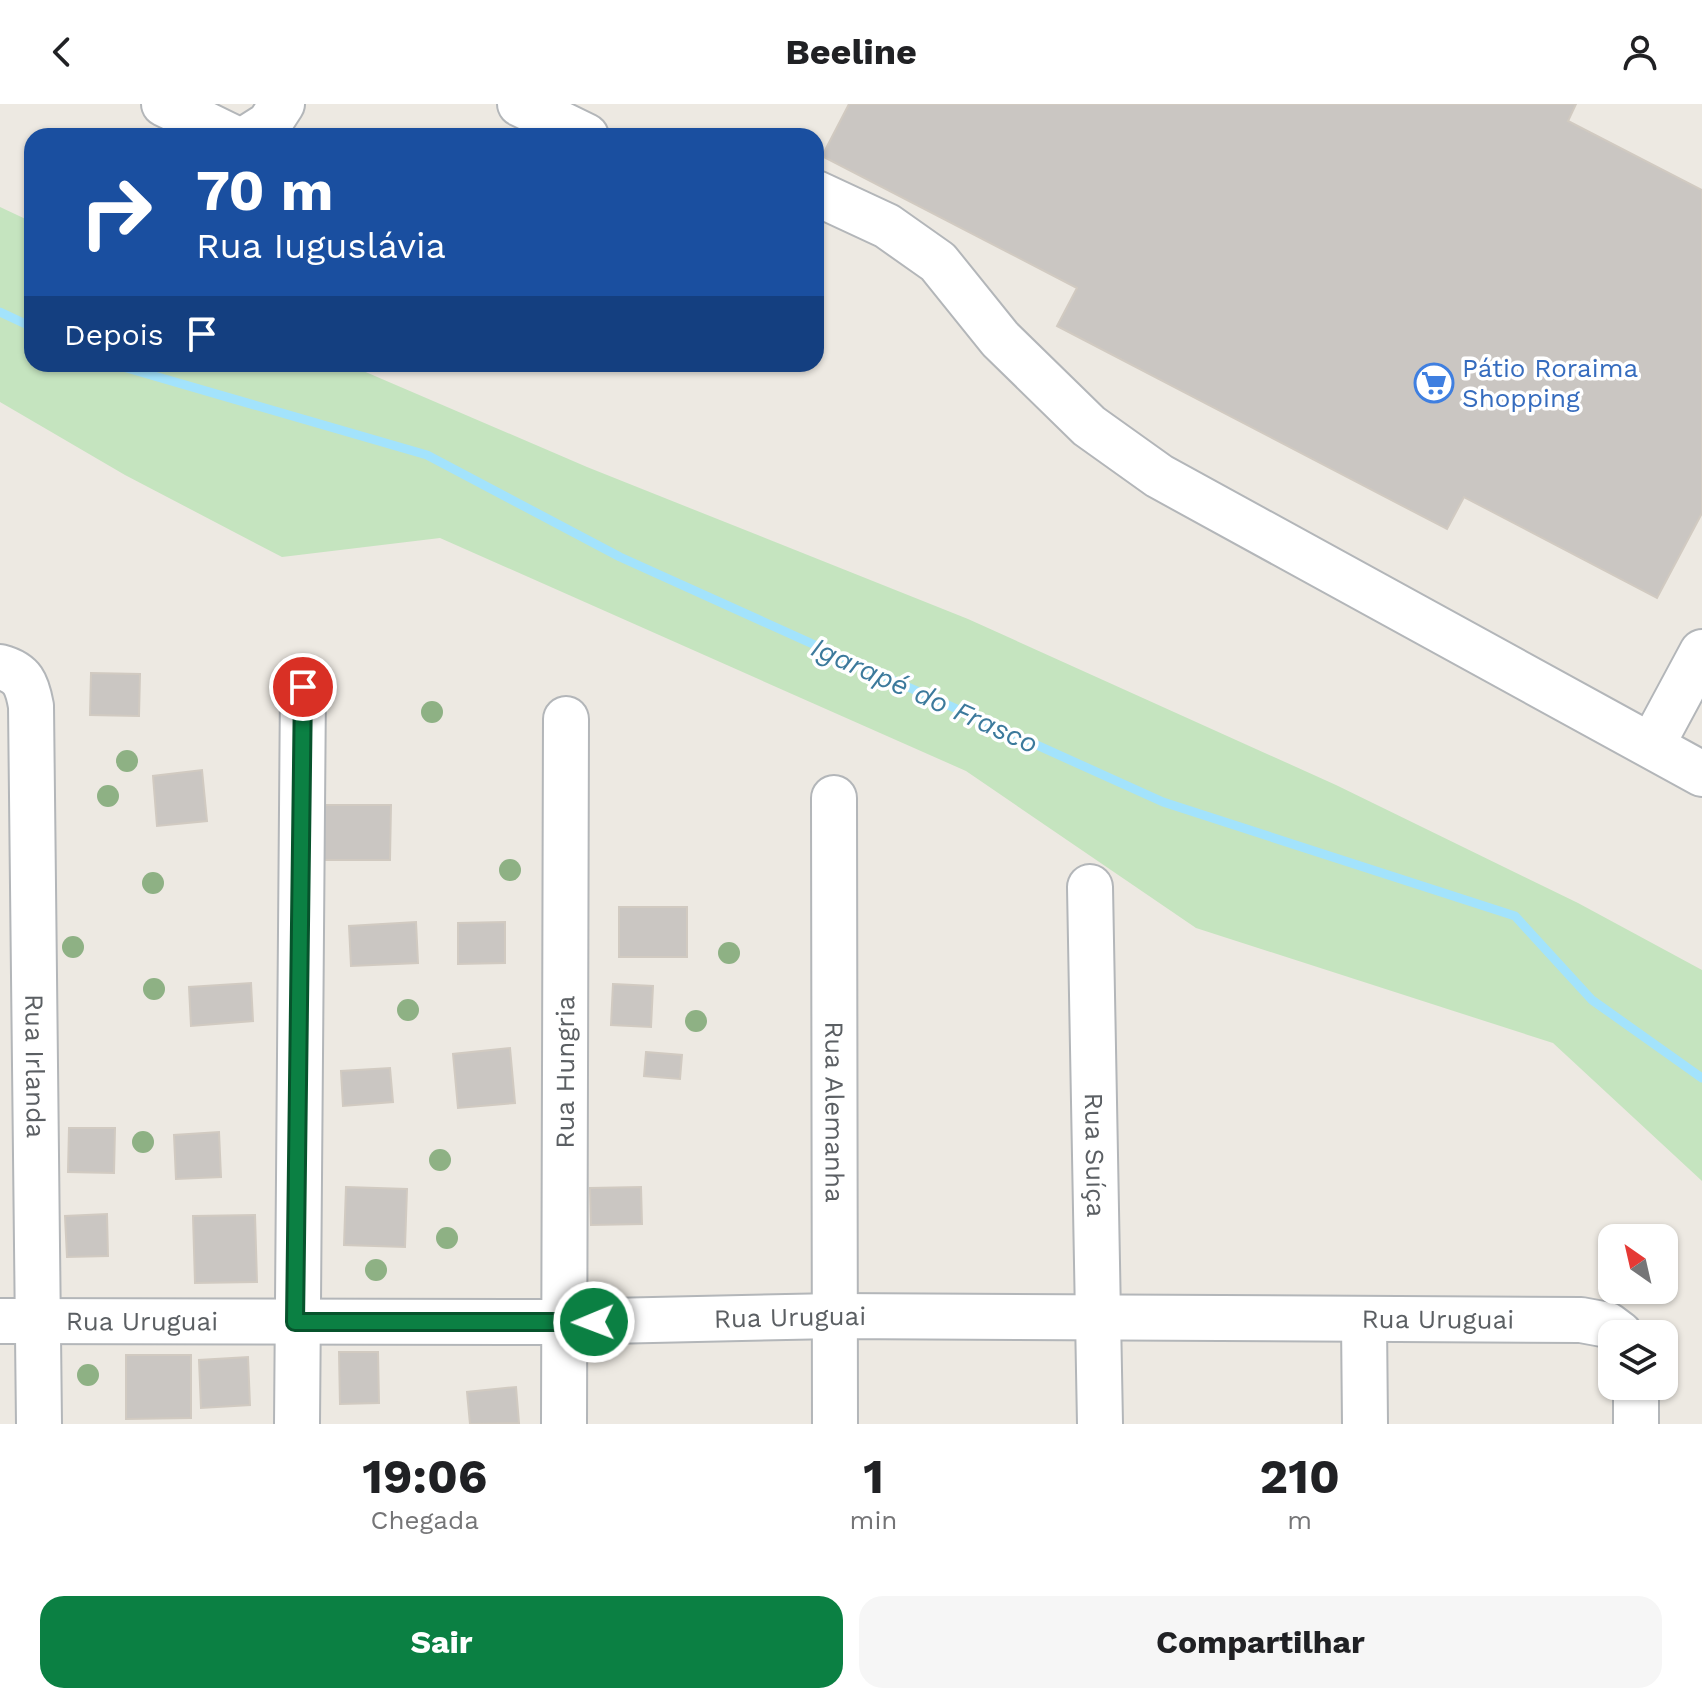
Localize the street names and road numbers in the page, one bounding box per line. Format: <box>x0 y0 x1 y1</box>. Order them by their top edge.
street label: Rua Irlanda <box>19 994 51 1139</box>
street label: Rua Hungria <box>550 995 580 1149</box>
street label: Rua Alemanha <box>819 1021 850 1203</box>
street label: Rua Suíça <box>1079 1092 1111 1218</box>
street label: Rua Uruguai <box>713 1301 866 1334</box>
street label: Rua Uruguai <box>1362 1304 1514 1335</box>
street label: Rua Uruguai <box>66 1306 218 1336</box>

